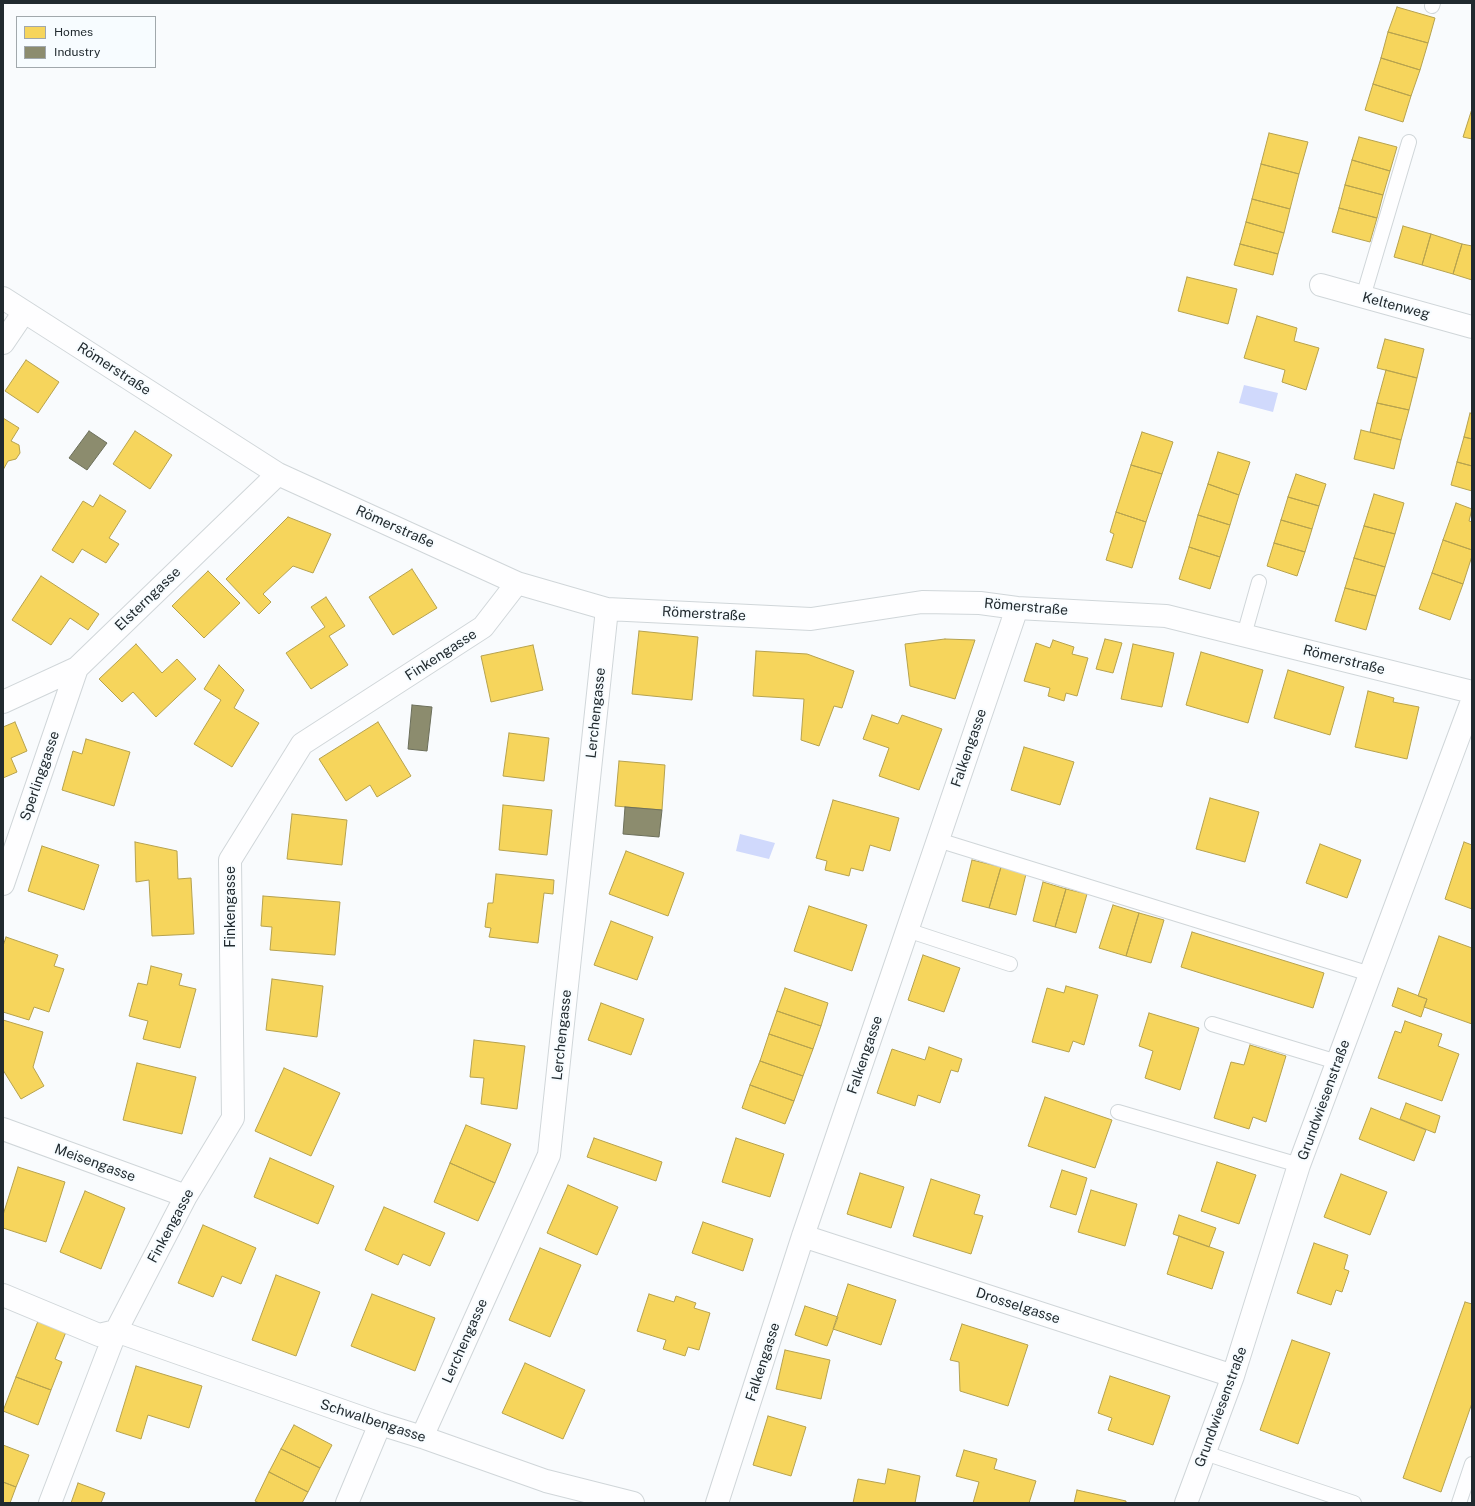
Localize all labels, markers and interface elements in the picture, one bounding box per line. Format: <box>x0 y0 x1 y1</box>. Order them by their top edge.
legend <box>16 16 156 68</box>
text: Homes <box>54 25 93 39</box>
text: Industry <box>54 45 100 59</box>
street label: Keltenweg <box>1360 289 1432 323</box>
street label: Römerstraße <box>74 339 154 399</box>
street label: Römerstraße <box>353 502 437 552</box>
street label: Elsterngasse <box>112 564 184 634</box>
street label: Römerstraße <box>983 595 1069 619</box>
street label: Römerstraße <box>662 603 746 625</box>
street label: Finkengasse <box>402 626 480 684</box>
street label: Römerstraße <box>1301 642 1387 678</box>
street label: Lerchengasse <box>583 667 609 759</box>
street label: Falkengasse <box>948 707 990 789</box>
street label: Sperlinggasse <box>17 729 63 823</box>
street label: Finkengasse <box>223 866 239 948</box>
street label: Lerchengasse <box>549 989 575 1081</box>
street label: Falkengasse <box>844 1014 886 1096</box>
street label: Grundwiesenstraße <box>1294 1037 1354 1163</box>
street label: Meisengasse <box>52 1141 138 1185</box>
street label: Finkengasse <box>144 1186 198 1266</box>
street label: Drosselgasse <box>974 1284 1062 1328</box>
street label: Lerchengasse <box>439 1296 491 1386</box>
street label: Falkengasse <box>742 1320 784 1404</box>
street label: Grundwiesenstraße <box>1191 1344 1251 1470</box>
street label: Schwalbengasse <box>318 1396 428 1446</box>

